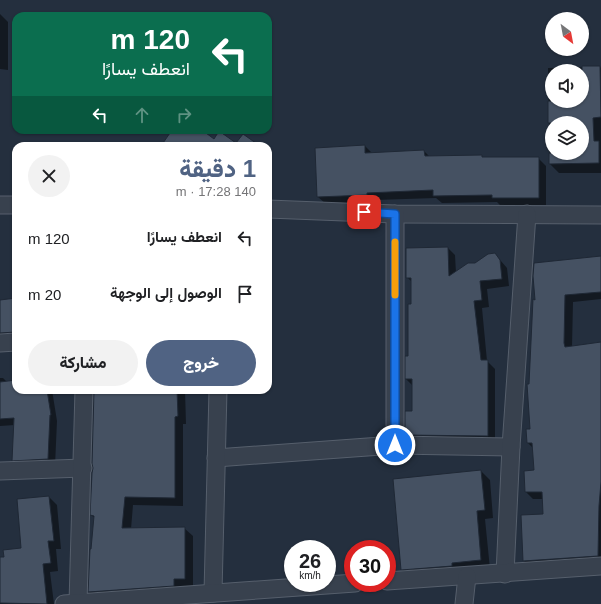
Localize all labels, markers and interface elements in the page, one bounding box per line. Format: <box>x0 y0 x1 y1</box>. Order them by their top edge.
north arrow <box>545 12 589 56</box>
map controls <box>545 12 589 160</box>
text: 120 m <box>111 24 190 55</box>
icon: left <box>204 28 256 80</box>
text: انعطف يسارًا <box>102 59 190 79</box>
button: sound <box>545 64 589 108</box>
icon: left <box>89 104 111 126</box>
icon: ahead <box>131 104 153 126</box>
icon: right <box>173 104 195 126</box>
button: layers <box>545 116 589 160</box>
button: close <box>28 155 70 197</box>
text: 1 دقيقة <box>179 155 256 182</box>
text: 140 m · 17:28 <box>176 184 256 199</box>
pin <box>347 195 381 229</box>
icon: arrive <box>353 201 375 223</box>
icon: left <box>234 227 256 249</box>
text: انعطف يسارًا <box>147 228 222 245</box>
text: 120 m <box>28 230 70 247</box>
icon: arrive <box>234 283 256 305</box>
text: الوصول إلى الوجهة <box>110 284 222 301</box>
text: 20 m <box>28 286 61 303</box>
button: مشاركة <box>28 340 138 386</box>
button: خروج <box>146 340 256 386</box>
position arrow <box>374 424 416 466</box>
speed limit sign: 30 <box>344 540 396 592</box>
text: 26 <box>299 550 321 572</box>
text: km/h <box>299 570 321 581</box>

